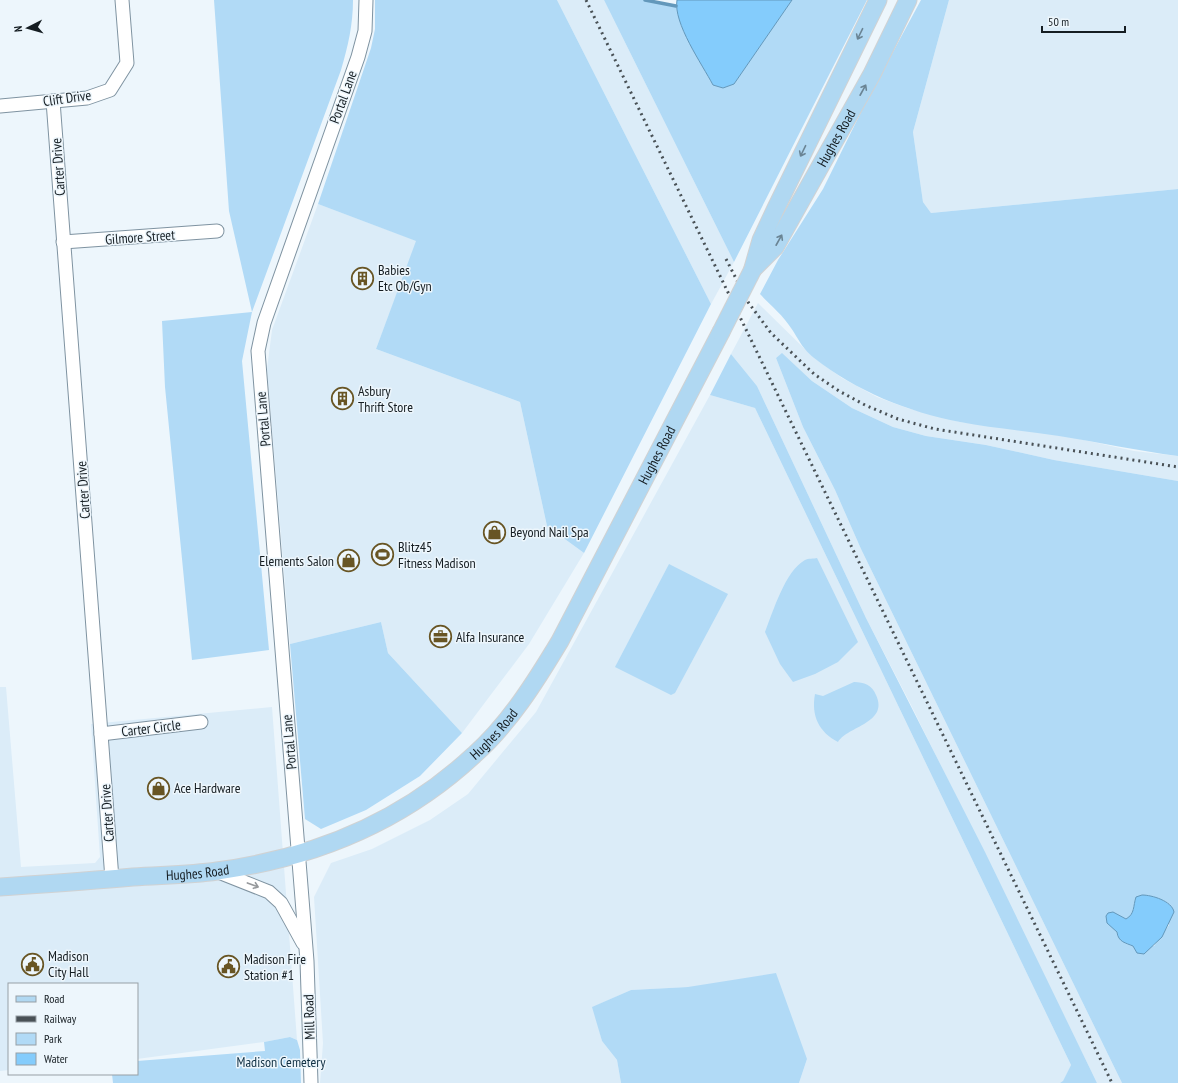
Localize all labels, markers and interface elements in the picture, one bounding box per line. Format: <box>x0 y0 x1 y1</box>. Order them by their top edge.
north arrow <box>8 8 48 48</box>
scale bar <box>1042 8 1125 34</box>
text: 50 m <box>1048 14 1069 29</box>
text: N <box>11 25 25 33</box>
one-way arrow <box>856 28 863 40</box>
street label: Portal Lane <box>325 68 361 126</box>
one-way arrow <box>860 84 867 96</box>
street label: Clift Drive <box>42 86 92 110</box>
street label: Hughes Road <box>813 106 859 170</box>
street label: Carter Drive <box>47 137 69 196</box>
one-way arrow <box>799 145 806 157</box>
street label: Gilmore Street <box>104 226 176 248</box>
one-way arrow <box>775 234 783 246</box>
place label: Babies Etc Ob/Gyn <box>378 261 432 295</box>
building icon: Babies Etc Ob/Gyn <box>350 265 376 291</box>
place label: Asbury Thrift Store <box>358 382 413 416</box>
building icon: Asbury Thrift Store <box>330 386 356 412</box>
street label: Portal Lane <box>252 391 274 447</box>
street label: Hughes Road <box>634 423 679 487</box>
street label: Carter Drive <box>72 460 94 519</box>
shop icon: Beyond Nail Spa <box>482 519 508 545</box>
place label: Beyond Nail Spa <box>510 523 589 541</box>
place label: Blitz45 Fitness Madison <box>398 538 476 572</box>
sports icon: Blitz45 Fitness Madison <box>369 542 395 568</box>
shop icon: Elements Salon <box>336 548 362 574</box>
place label: Elements Salon <box>259 552 334 570</box>
office icon: Alfa Insurance <box>428 624 454 650</box>
place label: Alfa Insurance <box>456 628 525 646</box>
street label: Hughes Road <box>466 705 522 764</box>
street label: Portal Lane <box>278 714 300 770</box>
street label: Carter Circle <box>120 715 182 741</box>
shop icon: Ace Hardware <box>146 775 172 801</box>
place label: Ace Hardware <box>174 779 241 797</box>
street label: Carter Drive <box>96 783 118 842</box>
street label: Hughes Road <box>166 860 230 884</box>
one-way arrow <box>247 881 259 889</box>
place label: Madison City Hall <box>48 947 89 981</box>
place label: Madison Fire Station #1 <box>244 950 306 984</box>
public building icon: Madison City Hall <box>19 951 45 977</box>
public building icon: Madison Fire Station #1 <box>216 954 242 980</box>
legend <box>8 983 138 1075</box>
text: Road <box>44 991 64 1006</box>
street label: Mill Road <box>299 994 319 1040</box>
text: Railway <box>44 1011 77 1026</box>
text: Park <box>44 1031 62 1046</box>
text: Water <box>44 1051 69 1066</box>
park label: Madison Cemetery <box>237 1053 326 1071</box>

